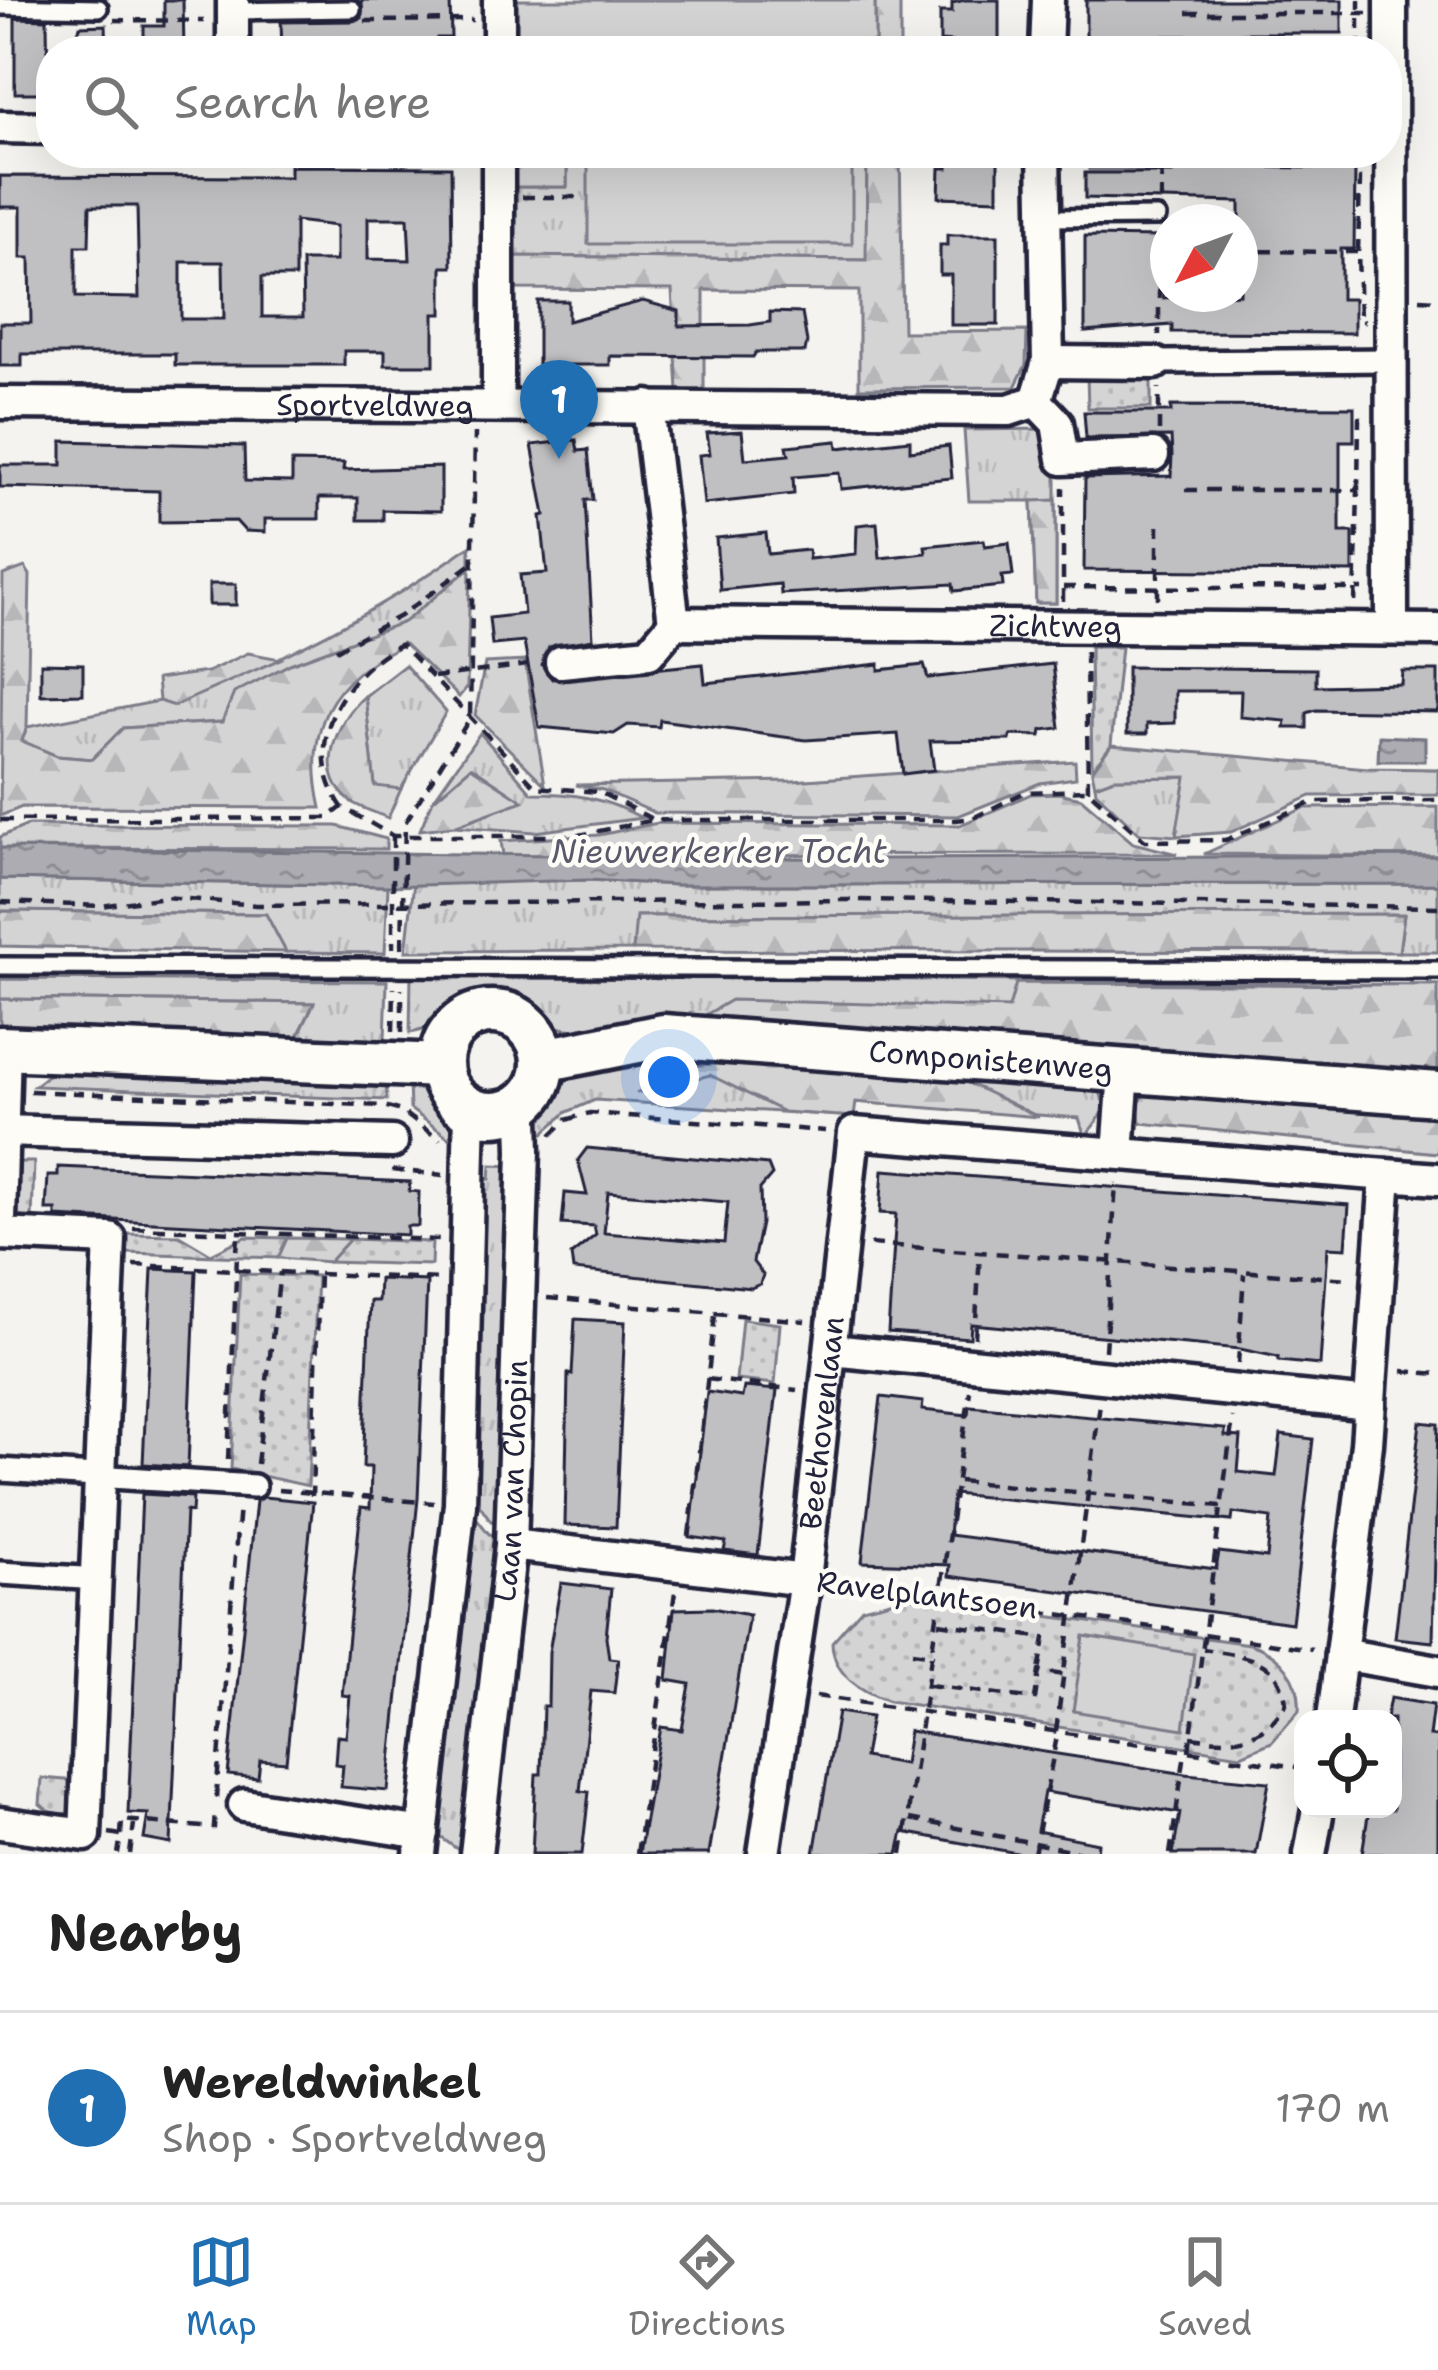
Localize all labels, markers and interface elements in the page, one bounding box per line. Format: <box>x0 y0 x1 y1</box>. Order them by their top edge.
search box <box>36 36 1402 168</box>
icon: search <box>78 69 144 135</box>
text: Search here <box>174 72 431 132</box>
north arrow <box>1150 204 1258 312</box>
pin: 1 <box>520 360 598 459</box>
street label: Sportveldweg <box>276 384 474 426</box>
street label: Zichtweg <box>989 605 1122 647</box>
water label: Nieuwerkerker Tocht <box>551 829 887 874</box>
street label: Componistenweg <box>867 1030 1114 1090</box>
your location <box>639 1047 699 1107</box>
street label: Beethovenlaan <box>790 1314 854 1532</box>
street label: Laan van Chopin <box>484 1359 537 1604</box>
street label: Ravelplantsoen <box>814 1561 1040 1628</box>
map controls <box>1294 1710 1402 1818</box>
button: locate <box>1294 1710 1402 1818</box>
text: Nearby <box>48 1898 243 1966</box>
text: Wereldwinkel <box>162 2052 481 2112</box>
text: 1 <box>78 2082 96 2134</box>
text: 170 m <box>1275 2082 1390 2134</box>
text: Shop · Sportveldweg <box>162 2112 547 2164</box>
tab: Map <box>186 2229 257 2346</box>
tab: Directions <box>629 2229 786 2346</box>
tab: Saved <box>1158 2229 1252 2346</box>

